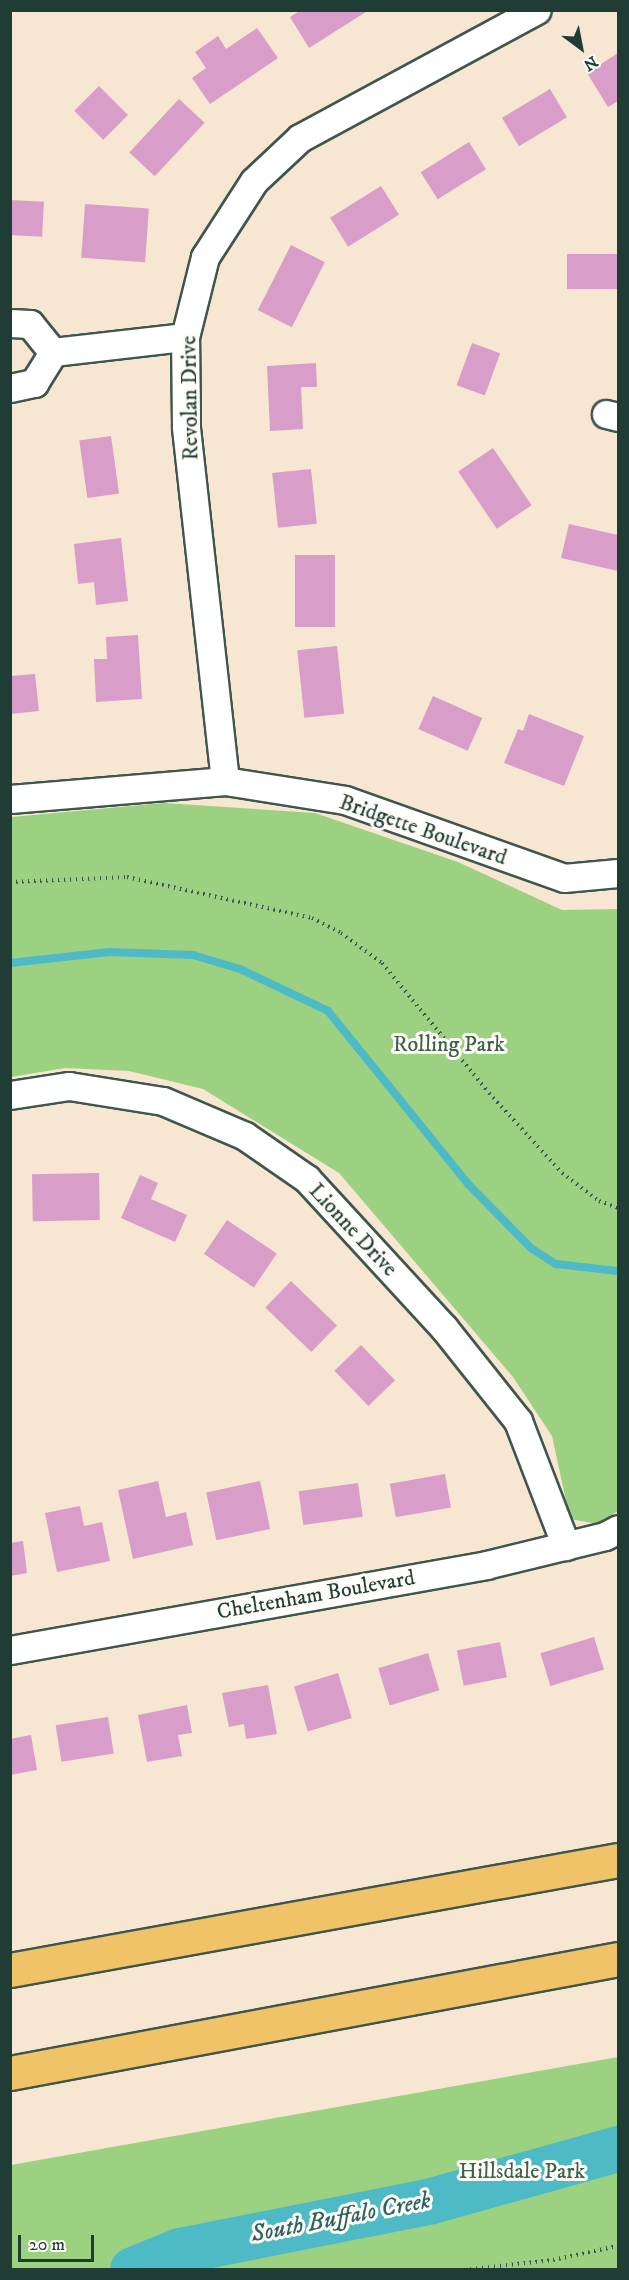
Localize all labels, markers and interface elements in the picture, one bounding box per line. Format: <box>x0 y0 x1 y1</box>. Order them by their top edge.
north arrow <box>551 18 611 78</box>
text: N <box>580 51 601 75</box>
street label: Revolan Drive <box>176 335 204 461</box>
street label: Bridgette Boulevard <box>336 789 510 871</box>
park label: Rolling Park <box>393 1032 505 1058</box>
street label: Lionne Drive <box>303 1178 403 1282</box>
street label: Cheltenham Boulevard <box>215 1565 417 1625</box>
park label: Hillsdale Park <box>459 2159 585 2185</box>
water label: South Buffalo Creek <box>249 2187 433 2249</box>
scale bar <box>21 2223 98 2261</box>
text: 20 m <box>29 2234 65 2256</box>

